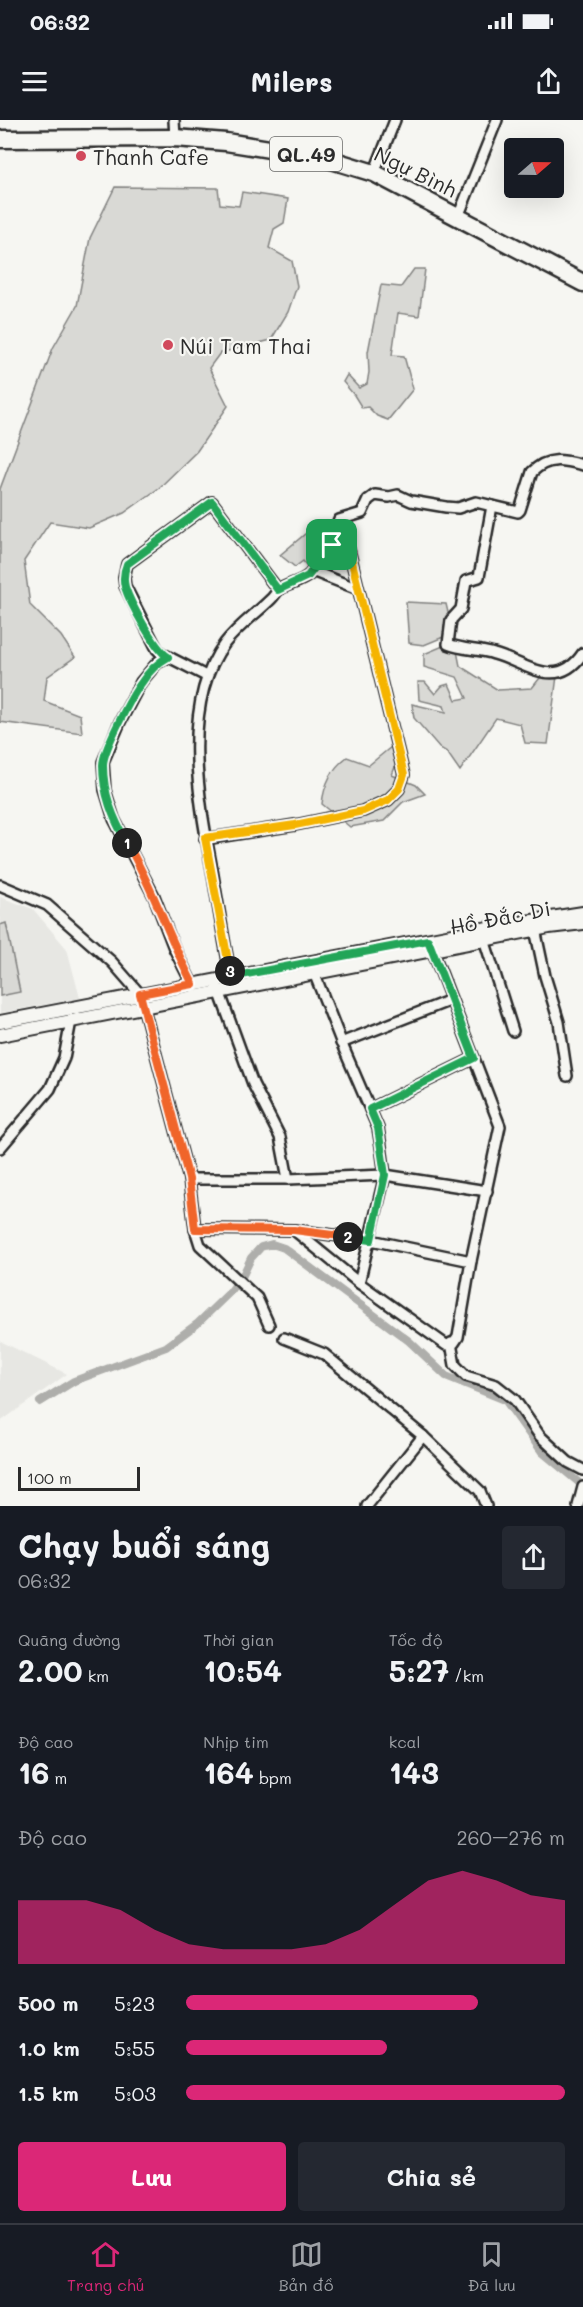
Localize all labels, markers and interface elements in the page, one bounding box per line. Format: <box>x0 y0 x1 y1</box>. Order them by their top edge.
text: 06:32 <box>30 7 90 36</box>
text: Milers <box>250 64 333 99</box>
icon: menu <box>18 65 51 98</box>
icon: share <box>532 65 565 98</box>
road number: QL.49 <box>270 137 342 171</box>
north arrow <box>504 138 564 198</box>
map controls <box>504 138 564 198</box>
street label: Ngự Bình <box>370 139 462 203</box>
place label: Thanh Cafe <box>93 143 209 170</box>
marker: Thanh Cafe <box>74 149 88 163</box>
place label: Núi Tam Thai <box>180 332 311 359</box>
marker: Núi Tam Thai <box>161 338 175 352</box>
pin <box>306 519 357 570</box>
icon: arrive <box>315 528 348 561</box>
pin: 1 <box>112 828 142 858</box>
text: 1 <box>123 832 131 853</box>
street label: Hồ Đắc Di <box>447 894 553 940</box>
pin: 3 <box>215 956 245 986</box>
text: 3 <box>225 960 235 981</box>
pin: 2 <box>333 1222 363 1252</box>
text: 2 <box>344 1226 352 1247</box>
scale bar <box>18 1464 140 1492</box>
text: 100 m <box>27 1467 72 1488</box>
text: Chạy buổi sáng <box>18 1523 270 1566</box>
button: share <box>502 1526 565 1589</box>
text: 06:32 <box>18 1567 71 1593</box>
text: Quãng đường <box>18 1629 120 1650</box>
text: Thời gian <box>203 1629 274 1650</box>
text: Tốc độ <box>389 1629 443 1650</box>
text: 2.00 <box>18 1650 83 1690</box>
text: 10:54 <box>203 1650 282 1690</box>
text: 5:27 <box>389 1650 449 1690</box>
text: km <box>83 1665 109 1686</box>
text: /km <box>449 1665 484 1686</box>
text: Độ cao <box>18 1731 73 1752</box>
text: Nhịp tim <box>203 1731 269 1752</box>
text: kcal <box>389 1731 421 1752</box>
text: 16 <box>18 1752 49 1792</box>
text: 164 <box>203 1752 254 1792</box>
text: 143 <box>389 1752 439 1792</box>
text: m <box>49 1767 67 1788</box>
text: bpm <box>254 1767 292 1788</box>
text: Độ cao <box>18 1824 87 1850</box>
text: 260–276 m <box>456 1824 565 1850</box>
text: 500 m <box>18 1990 78 2016</box>
text: 5:23 <box>114 1990 155 2016</box>
text: 1.0 km <box>18 2035 80 2061</box>
text: 5:55 <box>114 2035 155 2061</box>
text: 1.5 km <box>18 2080 79 2106</box>
text: 5:03 <box>114 2080 156 2106</box>
button: Lưu <box>18 2142 286 2211</box>
button: Chia sẻ <box>298 2142 565 2211</box>
tab: Trang chủ <box>67 2238 144 2295</box>
tab: Bản đồ <box>279 2238 334 2295</box>
tab: Đã lưu <box>468 2238 516 2295</box>

